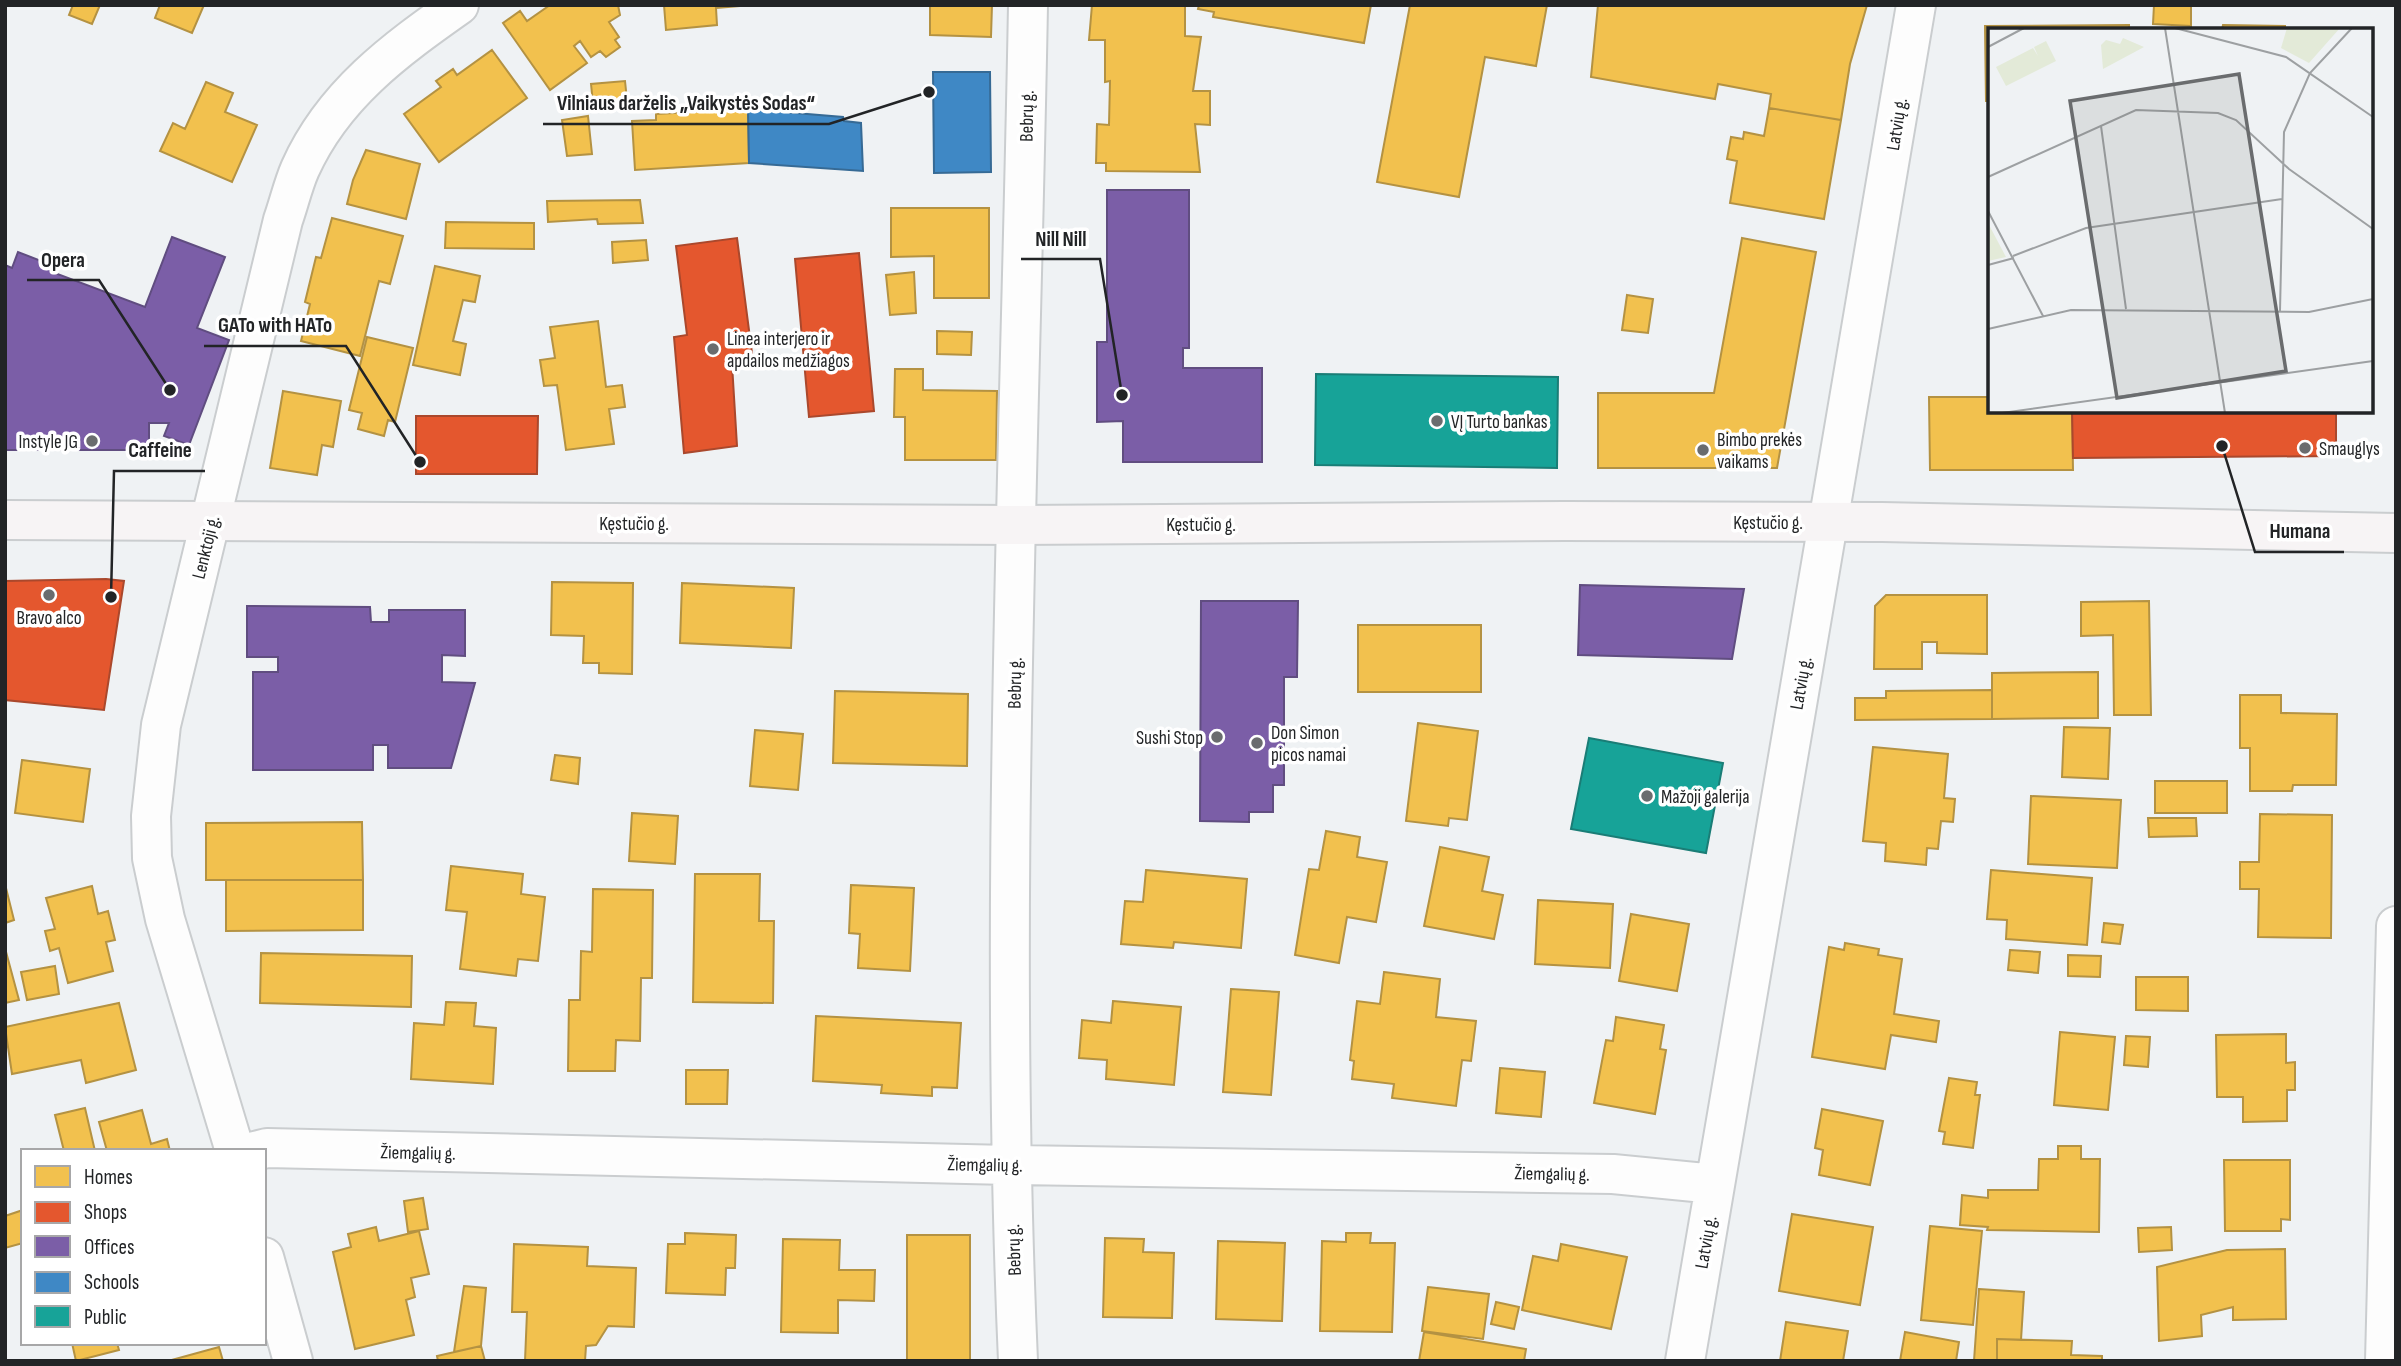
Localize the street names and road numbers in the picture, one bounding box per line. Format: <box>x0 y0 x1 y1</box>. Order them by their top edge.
street label: Bebrų g. <box>1016 90 1039 142</box>
street label: Latvių g. <box>1882 96 1913 152</box>
street label: Kęstučio g. <box>1733 512 1803 535</box>
street label: Lenktoji g. <box>187 513 225 581</box>
street label: Kęstučio g. <box>599 513 669 536</box>
street label: Kęstučio g. <box>1166 514 1236 537</box>
street label: Latvių g. <box>1786 655 1817 711</box>
street label: Bebrų g. <box>1004 657 1027 709</box>
street label: Žiemgalių g. <box>380 1141 456 1166</box>
street label: Žiemgalių g. <box>947 1153 1023 1178</box>
street label: Žiemgalių g. <box>1514 1162 1590 1187</box>
street label: Latvių g. <box>1691 1214 1722 1270</box>
street label: Bebrų g. <box>1002 1224 1027 1276</box>

